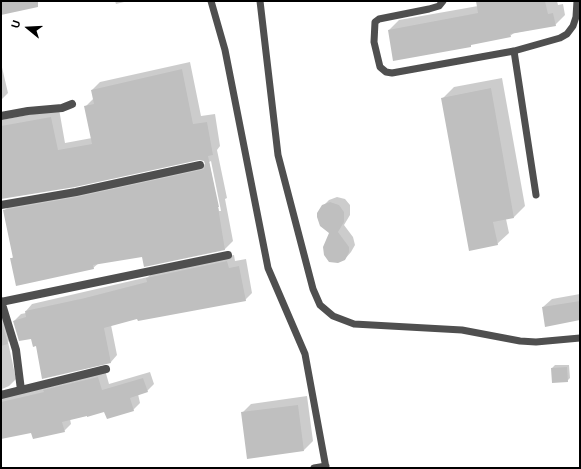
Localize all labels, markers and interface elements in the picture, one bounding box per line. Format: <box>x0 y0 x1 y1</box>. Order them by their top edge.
north arrow <box>8 8 48 48</box>
text: U <box>9 18 23 30</box>

